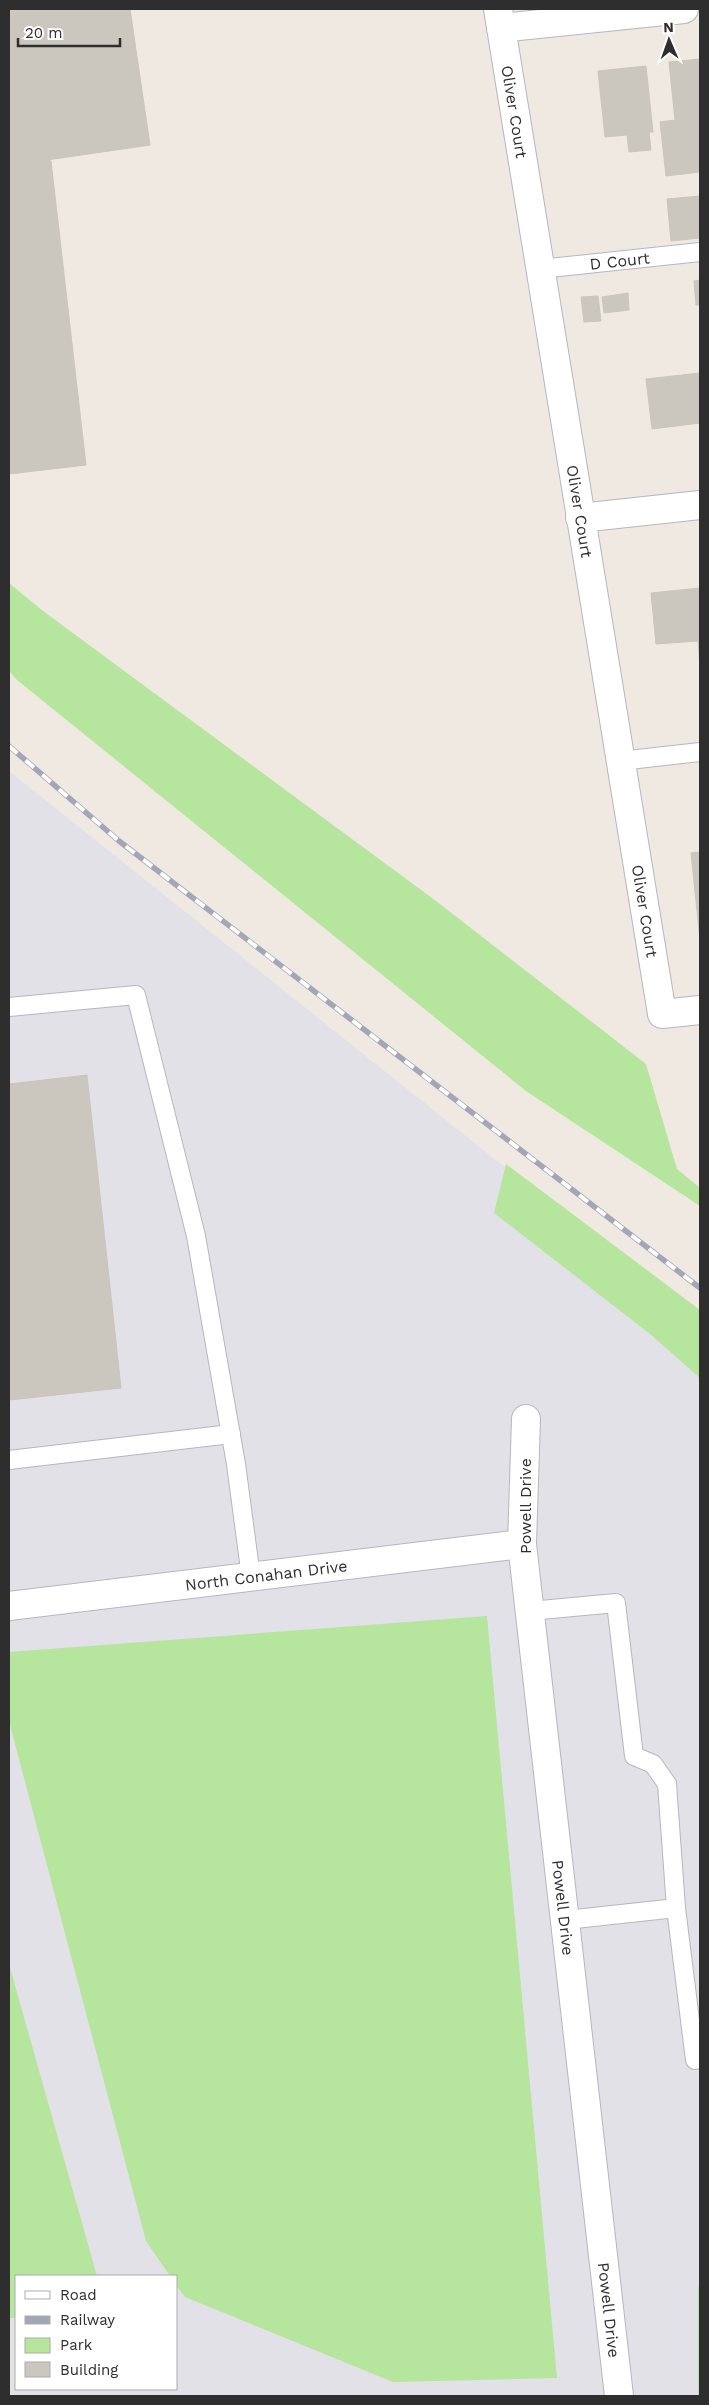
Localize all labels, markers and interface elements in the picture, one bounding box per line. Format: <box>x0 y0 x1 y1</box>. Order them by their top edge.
scale bar <box>18 15 120 47</box>
north arrow <box>644 15 694 65</box>
text: N <box>663 19 674 35</box>
text: 20 m <box>25 24 63 42</box>
street label: Oliver Court <box>497 64 531 160</box>
street label: D Court <box>589 248 651 274</box>
street label: Oliver Court <box>563 464 596 559</box>
street label: Oliver Court <box>628 863 662 959</box>
street label: Powell Drive <box>516 1458 535 1554</box>
street label: North Conahan Drive <box>184 1556 348 1595</box>
street label: Powell Drive <box>548 1859 578 1956</box>
street label: Powell Drive <box>594 2261 624 2359</box>
legend <box>15 2275 178 2390</box>
text: Road <box>60 2286 97 2304</box>
text: Railway <box>60 2311 115 2329</box>
text: Park <box>60 2336 93 2354</box>
text: Building <box>60 2361 118 2379</box>

